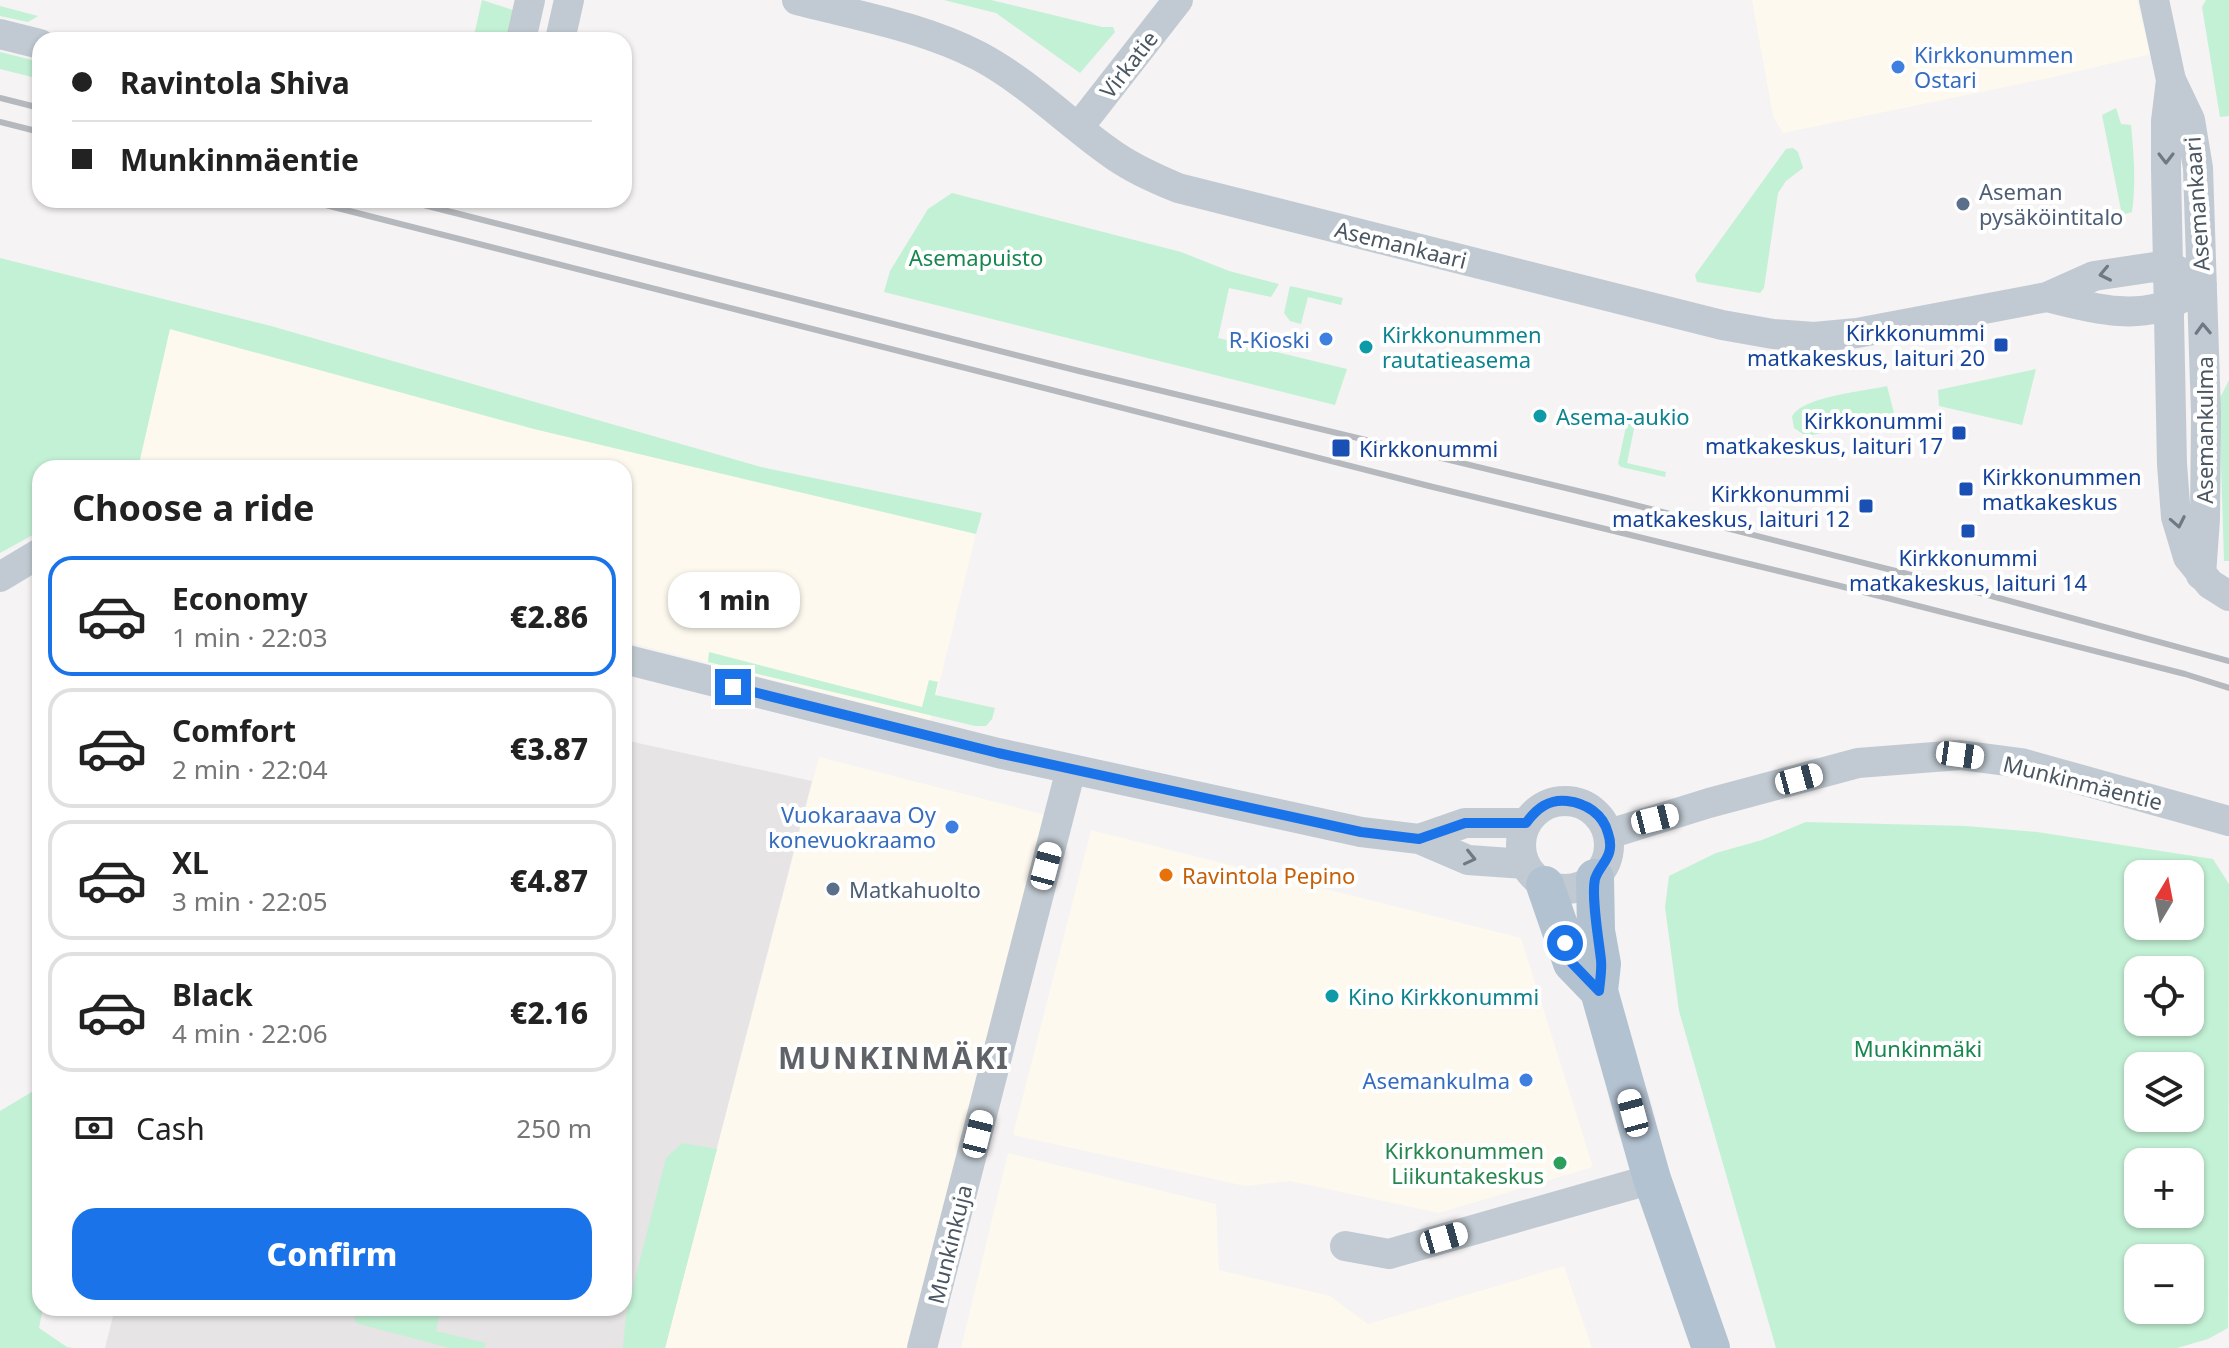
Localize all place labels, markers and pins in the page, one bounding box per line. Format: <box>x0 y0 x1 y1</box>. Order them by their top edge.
place label: Kirkkonummen Ostari <box>1914 39 2074 94</box>
marker: Kirkkonummen Ostari <box>1889 58 1907 76</box>
place label: Aseman pysäköintitalo <box>1979 176 2123 231</box>
marker: Aseman pysäköintitalo <box>1954 195 1972 213</box>
place label: Kirkkonummi matkakeskus, laituri 20 <box>1747 317 1985 372</box>
place label: Kirkkonummen rautatieasema <box>1382 319 1542 374</box>
place label: R-Kioski <box>1229 324 1310 354</box>
marker: R-Kioski <box>1317 330 1335 348</box>
marker: Kirkkonummi matkakeskus, laituri 20 <box>1992 336 2010 354</box>
marker: Kirkkonummen rautatieasema <box>1357 338 1375 356</box>
place label: Asema-aukio <box>1556 401 1690 431</box>
place label: Kirkkonummi matkakeskus, laituri 17 <box>1705 405 1943 460</box>
marker: Asema-aukio <box>1531 407 1549 425</box>
marker: Kirkkonummi matkakeskus, laituri 17 <box>1950 424 1968 442</box>
place label: Kirkkonummi <box>1359 433 1498 463</box>
marker: Kirkkonummi <box>1330 437 1352 459</box>
place label: Kirkkonummen matkakeskus <box>1982 461 2142 516</box>
place label: Kirkkonummi matkakeskus, laituri 12 <box>1612 478 1850 533</box>
marker: Kirkkonummen matkakeskus <box>1957 480 1975 498</box>
marker: Kirkkonummi matkakeskus, laituri 12 <box>1857 497 1875 515</box>
marker: Kirkkonummi matkakeskus, laituri 14 <box>1959 522 1977 540</box>
place label: Kirkkonummi matkakeskus, laituri 14 <box>1849 542 2087 597</box>
place label: Vuokaraava Oy konevuokraamo <box>768 799 937 854</box>
marker: Vuokaraava Oy konevuokraamo <box>943 818 961 836</box>
place label: Ravintola Pepino <box>1182 860 1355 890</box>
marker: Ravintola Pepino <box>1157 866 1175 884</box>
place label: Matkahuolto <box>849 874 981 904</box>
marker: Matkahuolto <box>824 880 842 898</box>
place label: Kino Kirkkonummi <box>1348 981 1539 1011</box>
marker: Kino Kirkkonummi <box>1323 987 1341 1005</box>
place label: Asemankulma <box>1363 1065 1510 1095</box>
marker: Asemankulma <box>1517 1071 1535 1089</box>
place label: Kirkkonummen Liikuntakeskus <box>1384 1135 1544 1190</box>
marker: Kirkkonummen Liikuntakeskus <box>1551 1154 1569 1172</box>

